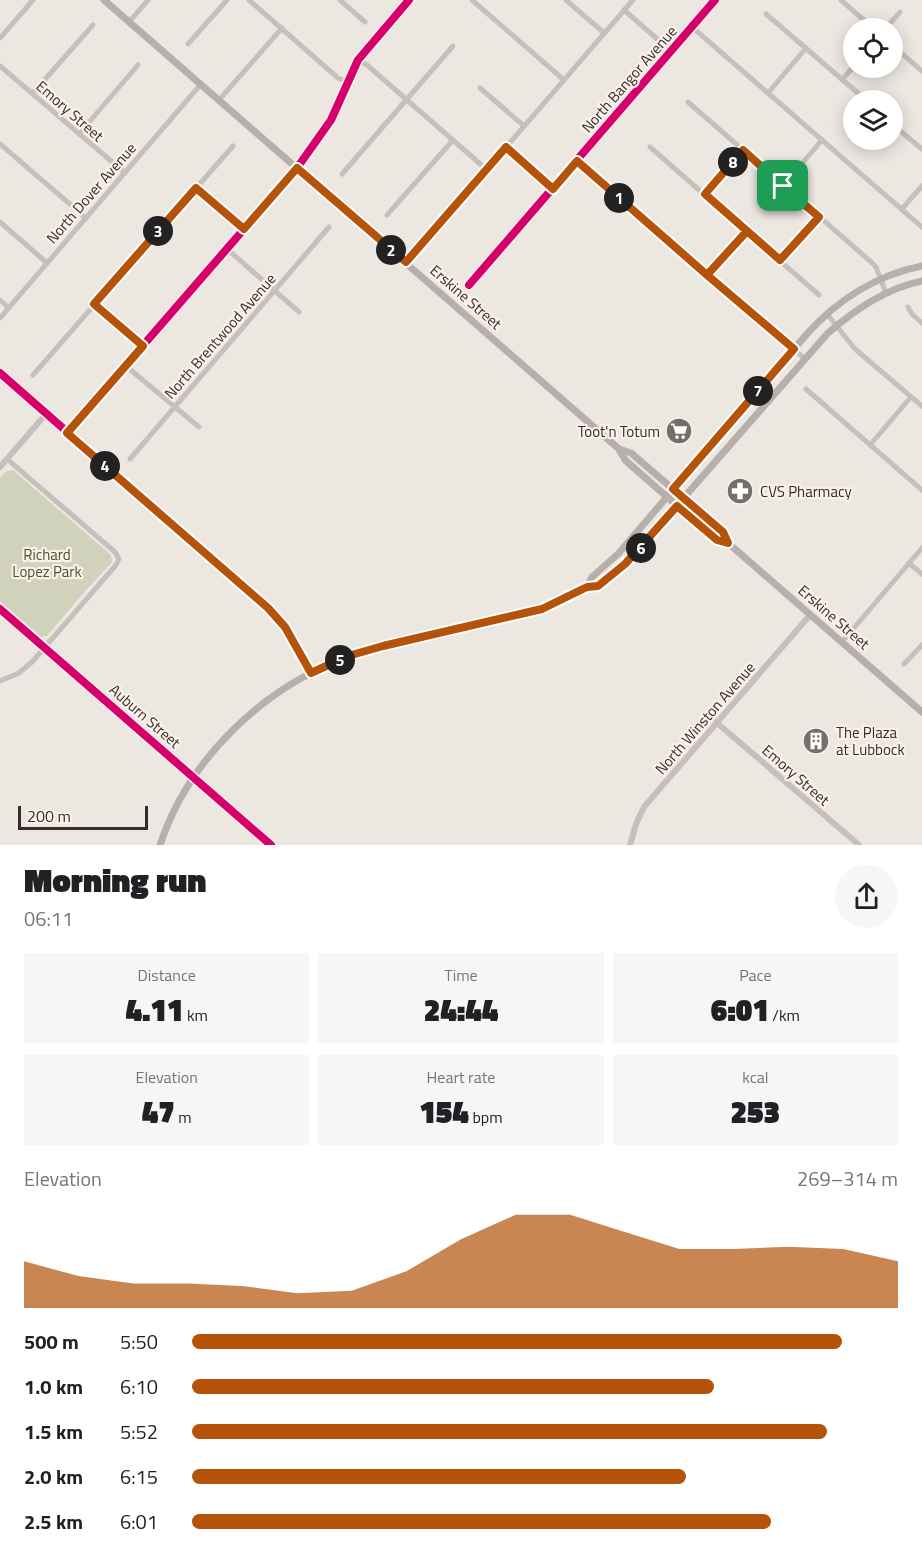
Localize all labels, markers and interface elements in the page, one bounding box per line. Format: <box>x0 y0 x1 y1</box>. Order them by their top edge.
map controls <box>843 18 903 150</box>
button: locate <box>843 18 903 78</box>
street label: North Bangor Avenue <box>576 20 682 138</box>
street label: Emory Street <box>31 75 109 147</box>
button: layers <box>843 90 903 150</box>
street label: North Dover Avenue <box>41 137 141 249</box>
pin: 8 <box>718 147 748 177</box>
text: 8 <box>729 150 737 174</box>
pin <box>757 160 808 211</box>
icon: arrive <box>766 169 799 202</box>
pin: 1 <box>604 183 634 213</box>
text: 1 <box>615 186 623 210</box>
pin: 3 <box>143 216 173 246</box>
text: 3 <box>154 219 162 243</box>
pin: 2 <box>376 235 406 265</box>
text: 2 <box>387 238 395 262</box>
street label: Erskine Street <box>425 259 508 335</box>
street label: North Brentwood Avenue <box>159 268 281 404</box>
pin: 7 <box>743 376 773 406</box>
text: 7 <box>754 379 762 403</box>
supermarket icon: Toot'n Totum <box>664 416 694 446</box>
place label: Toot'n Totum <box>578 420 660 443</box>
pin: 4 <box>90 451 120 481</box>
text: 4 <box>101 454 109 478</box>
pharmacy icon: CVS Pharmacy <box>725 476 755 506</box>
place label: CVS Pharmacy <box>760 480 852 503</box>
pin: 6 <box>626 533 656 563</box>
text: 6 <box>637 536 645 560</box>
park label: Richard Lopez Park <box>12 543 82 583</box>
street label: Erskine Street <box>793 579 876 655</box>
pin: 5 <box>325 645 355 675</box>
text: 5 <box>336 648 344 672</box>
street label: North Winston Avenue <box>649 657 761 779</box>
street label: Auburn Street <box>104 678 186 754</box>
place label: The Plaza at Lubbock <box>836 721 905 761</box>
building icon: The Plaza at Lubbock <box>801 726 831 756</box>
street label: Emory Street <box>757 739 835 811</box>
scale bar <box>18 803 148 830</box>
text: 200 m <box>27 804 71 828</box>
text: Morning run <box>24 855 206 905</box>
button: share <box>835 865 898 928</box>
text: 06:11 <box>24 903 73 934</box>
text: Distance <box>137 963 196 987</box>
text: Time <box>444 963 478 987</box>
text: Pace <box>739 963 772 987</box>
text: 4.11 <box>125 987 183 1033</box>
text: 24:44 <box>424 987 498 1033</box>
text: 6:01 <box>711 987 769 1033</box>
text: km <box>183 1003 208 1027</box>
text: /km <box>769 1003 800 1027</box>
text: Elevation <box>136 1065 198 1089</box>
text: Heart rate <box>427 1065 495 1089</box>
text: kcal <box>742 1065 768 1089</box>
text: 47 <box>142 1089 175 1135</box>
text: 154 <box>419 1089 469 1135</box>
text: 253 <box>731 1089 780 1135</box>
text: m <box>175 1105 192 1129</box>
text: bpm <box>469 1105 503 1129</box>
text: Elevation <box>24 1163 102 1194</box>
text: 269–314 m <box>797 1163 898 1194</box>
text: 500 m <box>24 1326 79 1357</box>
text: 5:50 <box>120 1326 158 1357</box>
text: 1.0 km <box>24 1371 83 1402</box>
text: 6:10 <box>120 1371 158 1402</box>
text: 1.5 km <box>24 1416 83 1447</box>
text: 5:52 <box>120 1416 158 1447</box>
text: 2.0 km <box>24 1461 83 1492</box>
text: 6:15 <box>120 1461 158 1492</box>
text: 2.5 km <box>24 1506 83 1537</box>
text: 6:01 <box>120 1506 158 1537</box>

